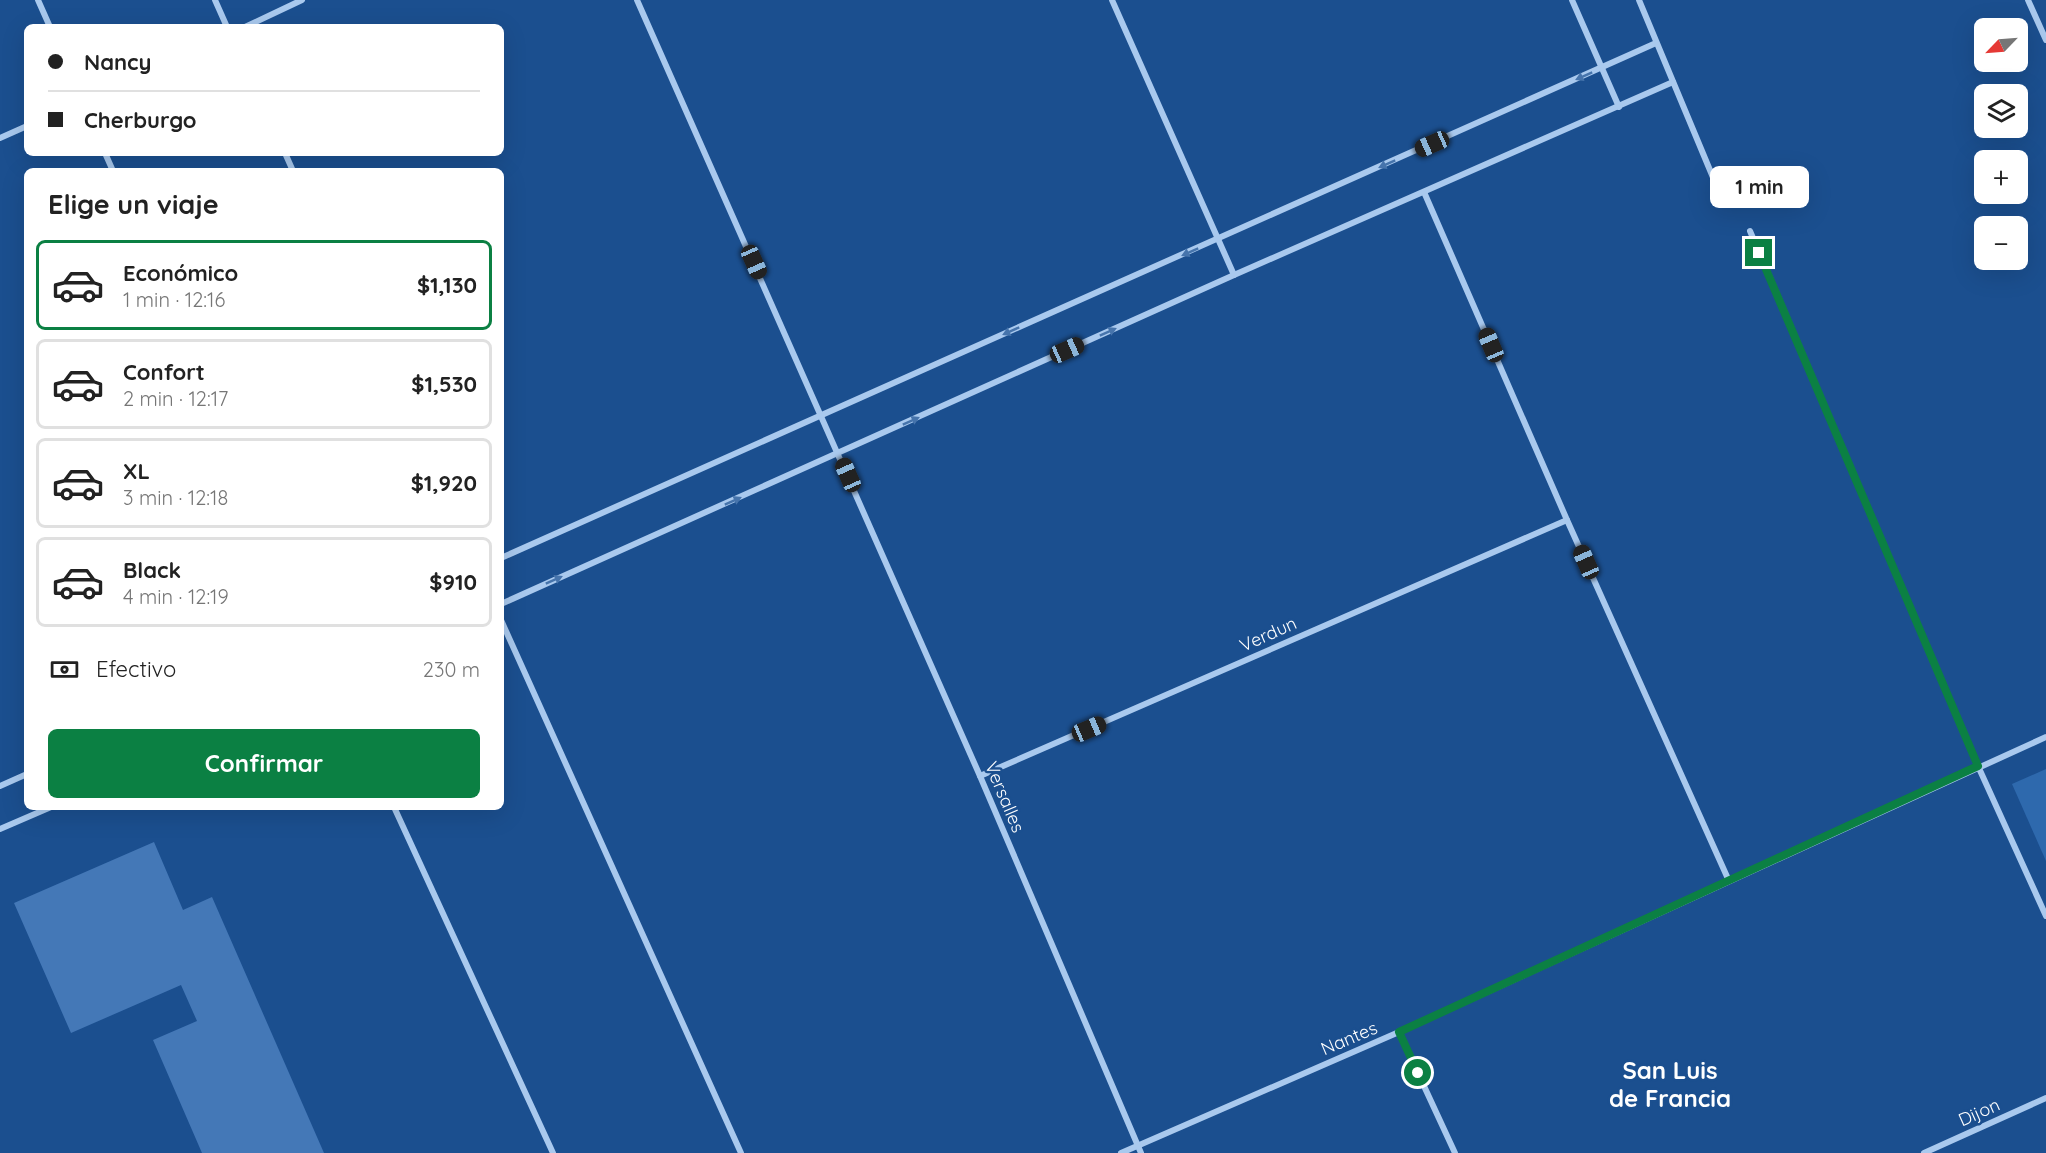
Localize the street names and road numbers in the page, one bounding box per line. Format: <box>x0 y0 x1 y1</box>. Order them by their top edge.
street label: Verdun <box>1236 611 1300 657</box>
street label: Versalles <box>980 758 1030 836</box>
street label: Nantes <box>1317 1016 1381 1060</box>
street label: Dijon <box>1955 1093 2003 1131</box>

